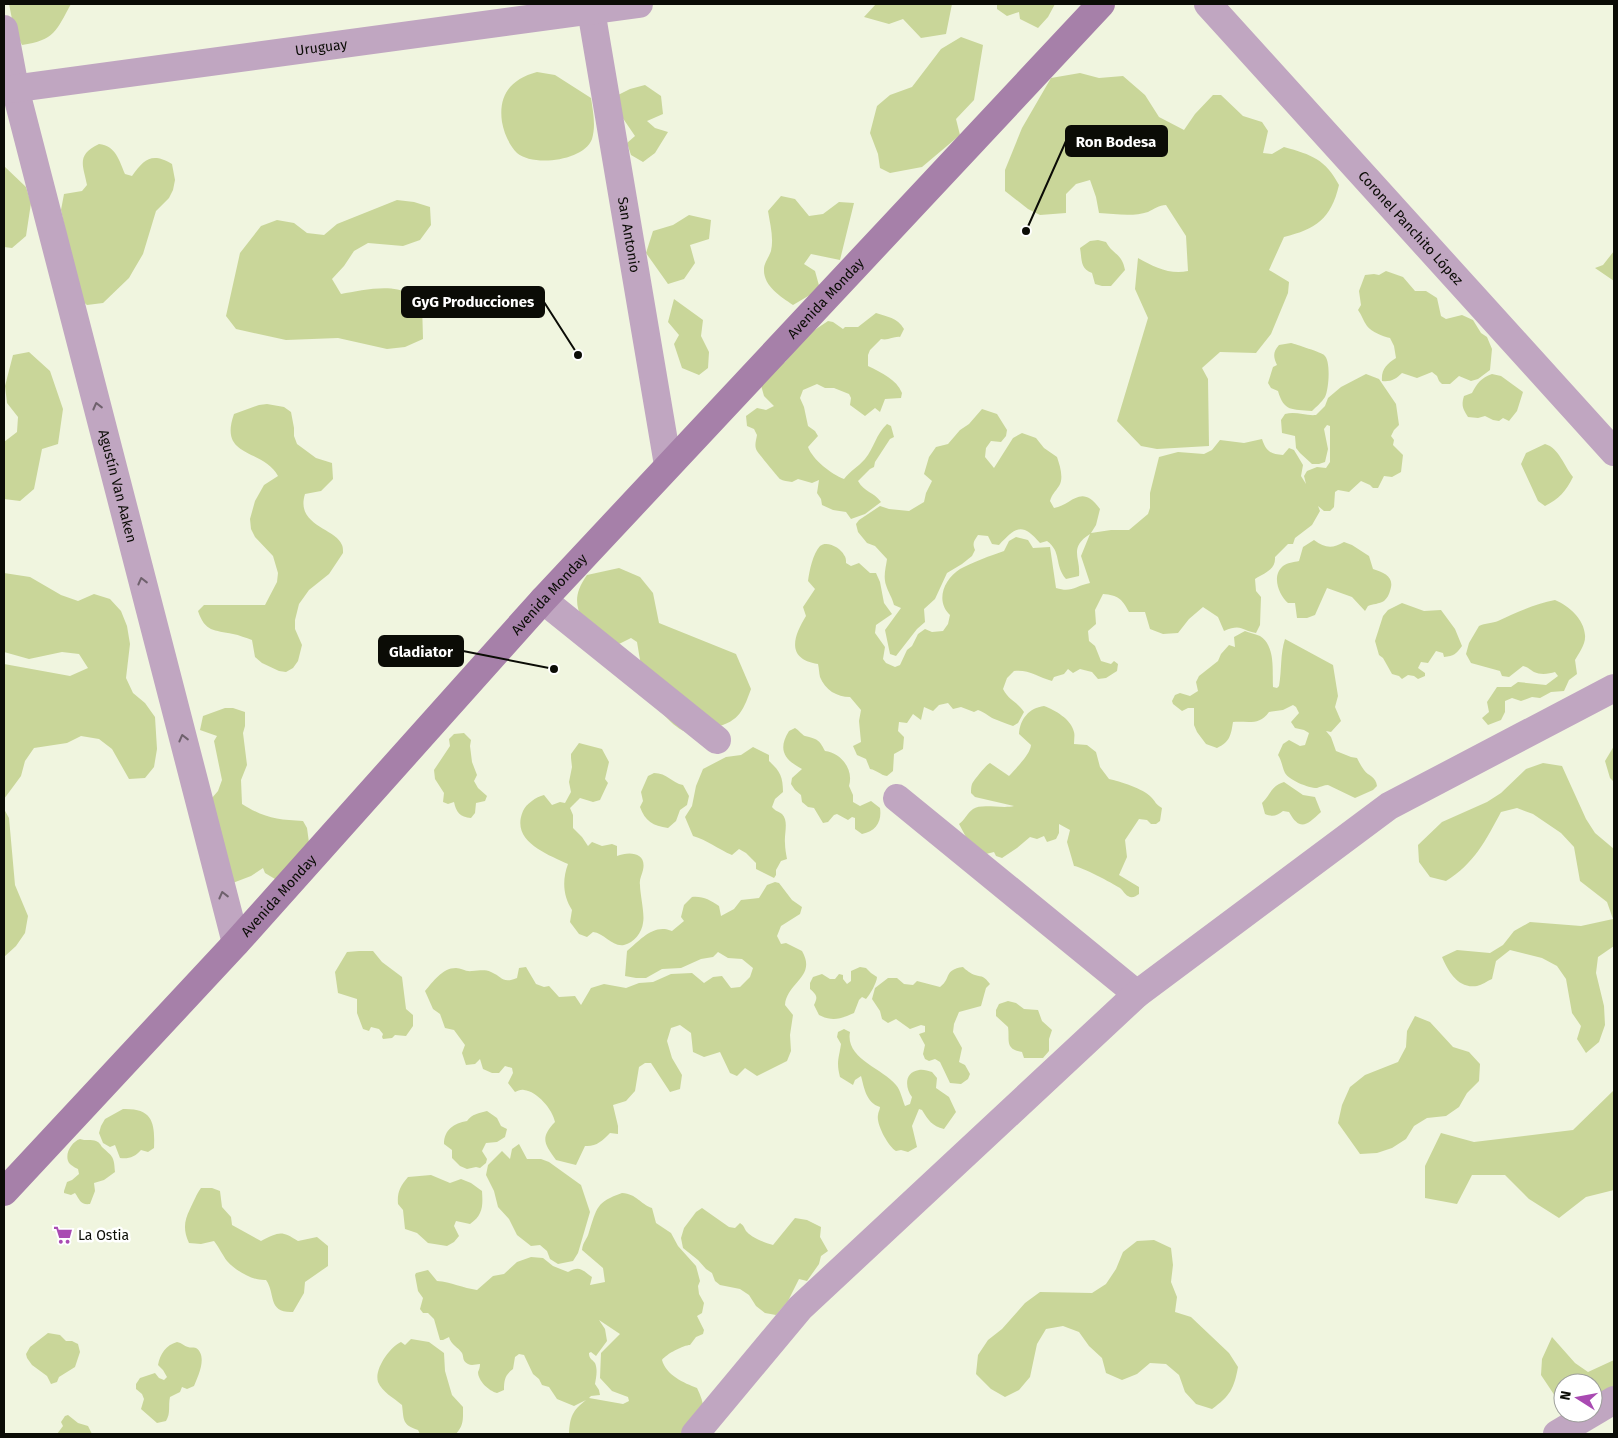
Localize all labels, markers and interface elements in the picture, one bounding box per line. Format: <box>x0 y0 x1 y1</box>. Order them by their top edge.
street label: Uruguay <box>294 35 348 59</box>
callout: Ron Bodesa <box>1066 126 1167 156</box>
text: Ron Bodesa <box>1076 133 1156 151</box>
street label: Coronel Panchito López <box>1355 167 1467 288</box>
street label: San Antonio <box>614 195 644 274</box>
street label: Avenida Monday <box>784 254 867 342</box>
callout: GyG Producciones <box>402 287 544 317</box>
text: GyG Producciones <box>412 293 534 311</box>
one-way arrow <box>93 403 103 411</box>
street label: Agustín Van Aaken <box>95 428 141 544</box>
street label: Avenida Monday <box>507 550 591 638</box>
one-way arrow <box>138 577 148 585</box>
callout: Gladiator <box>379 636 463 666</box>
text: Gladiator <box>389 643 454 661</box>
one-way arrow <box>178 734 189 743</box>
street label: Avenida Monday <box>237 851 320 940</box>
one-way arrow <box>219 892 229 900</box>
supermarket icon: La Ostia <box>52 1224 74 1246</box>
place label: La Ostia <box>78 1227 129 1244</box>
north arrow <box>1553 1373 1603 1423</box>
text: N <box>1556 1389 1575 1402</box>

